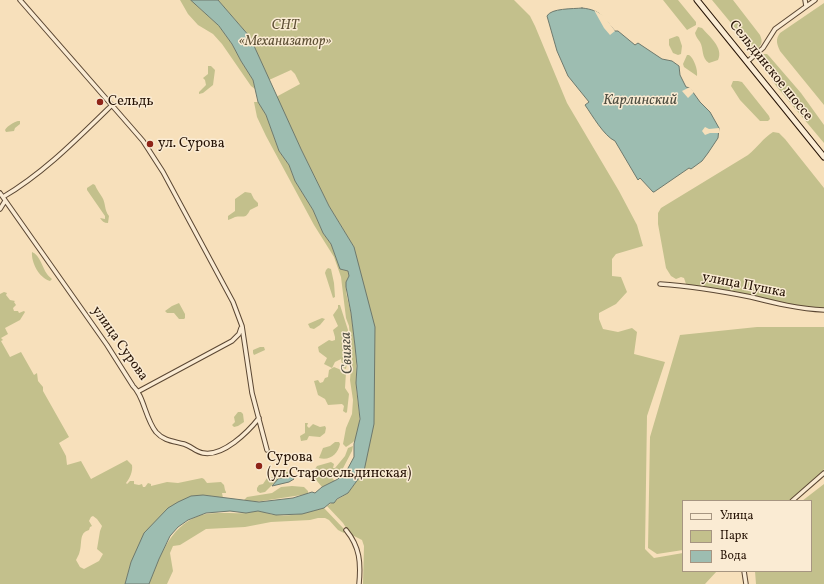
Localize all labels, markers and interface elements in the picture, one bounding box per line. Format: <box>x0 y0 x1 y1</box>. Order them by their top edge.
street label: Сельдинское шоссе <box>724 17 816 125</box>
park label: СНТ «Механизатор» <box>239 18 331 50</box>
water label: Карлинский <box>603 92 677 110</box>
place label: Сельдь <box>108 94 153 110</box>
marker: Сельдь <box>95 97 105 107</box>
place label: ул. Сурова <box>158 136 225 152</box>
marker: ул. Сурова <box>145 139 155 149</box>
street label: улица Пушка <box>700 270 788 302</box>
street label: улица Сурова <box>87 303 151 385</box>
water label: Свияга <box>338 331 358 375</box>
place label: Сурова (ул.Старосельдинская) <box>267 450 411 482</box>
marker: Сурова (ул.Старосельдинская) <box>254 461 264 471</box>
legend <box>682 500 812 572</box>
text: Улица <box>720 508 753 524</box>
text: Парк <box>720 528 748 544</box>
text: Вода <box>720 548 747 564</box>

